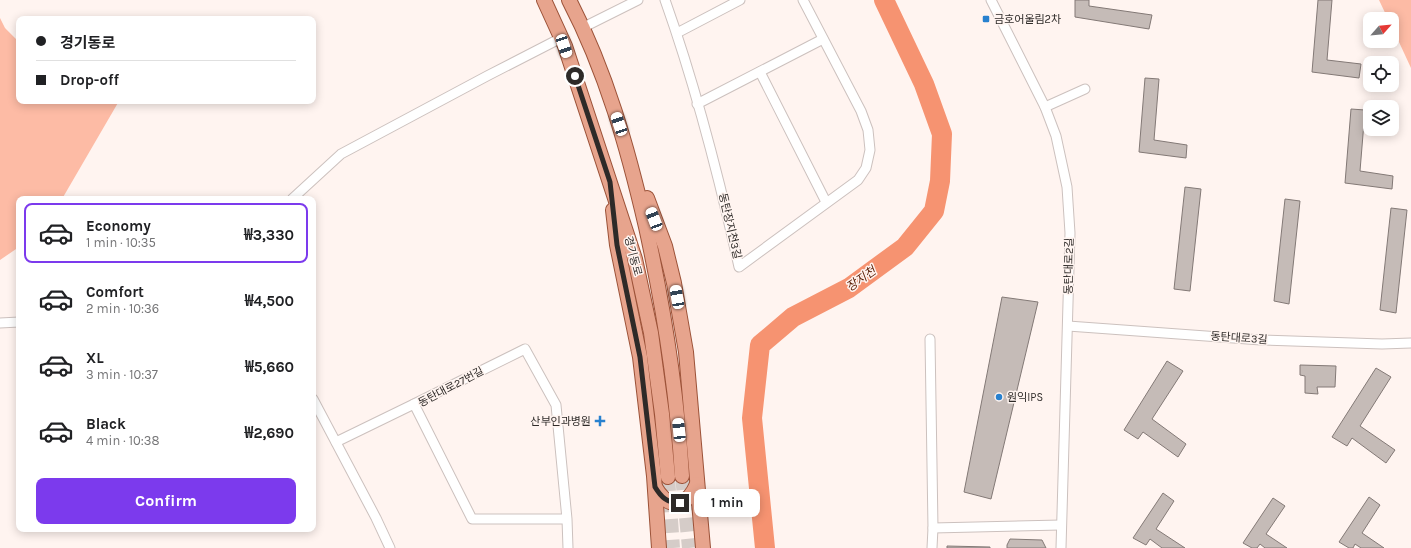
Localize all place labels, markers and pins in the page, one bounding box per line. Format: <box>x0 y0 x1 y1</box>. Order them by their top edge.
place label: 금호어울림2차 <box>994 13 1061 26</box>
marker: 금호어울림2차 <box>981 14 991 24</box>
place label: 원익IPS <box>1007 391 1043 404</box>
marker: 원익IPS <box>994 392 1004 402</box>
place label: 산부인과병원 <box>530 415 591 428</box>
marker: 산부인과병원 <box>594 415 606 427</box>

